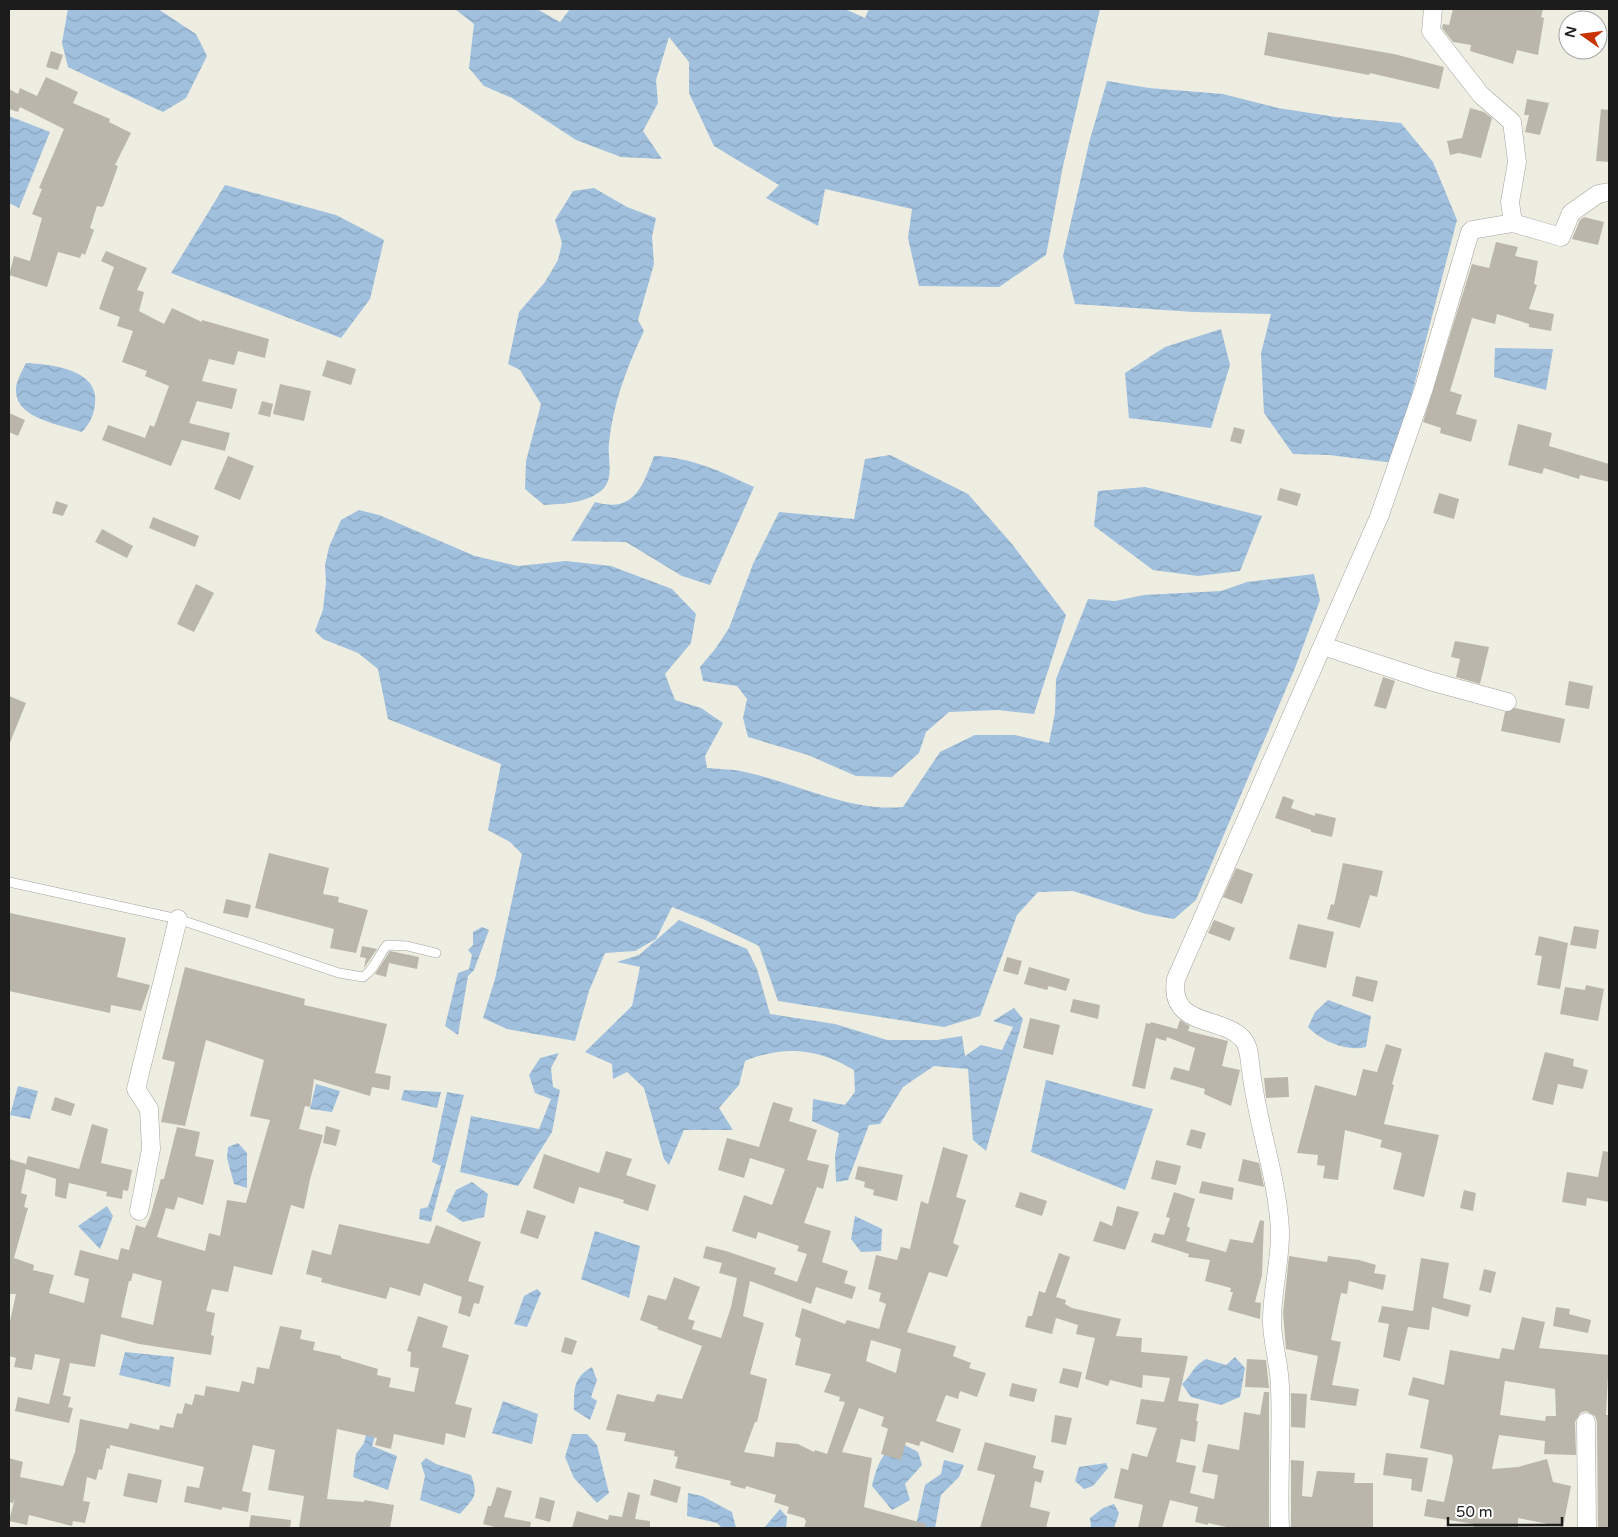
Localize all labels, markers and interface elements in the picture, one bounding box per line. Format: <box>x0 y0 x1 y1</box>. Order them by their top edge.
north arrow <box>1558 10 1608 60</box>
text: N <box>1561 24 1580 39</box>
scale bar <box>1448 1494 1562 1526</box>
text: 50 m <box>1456 1503 1493 1521</box>

